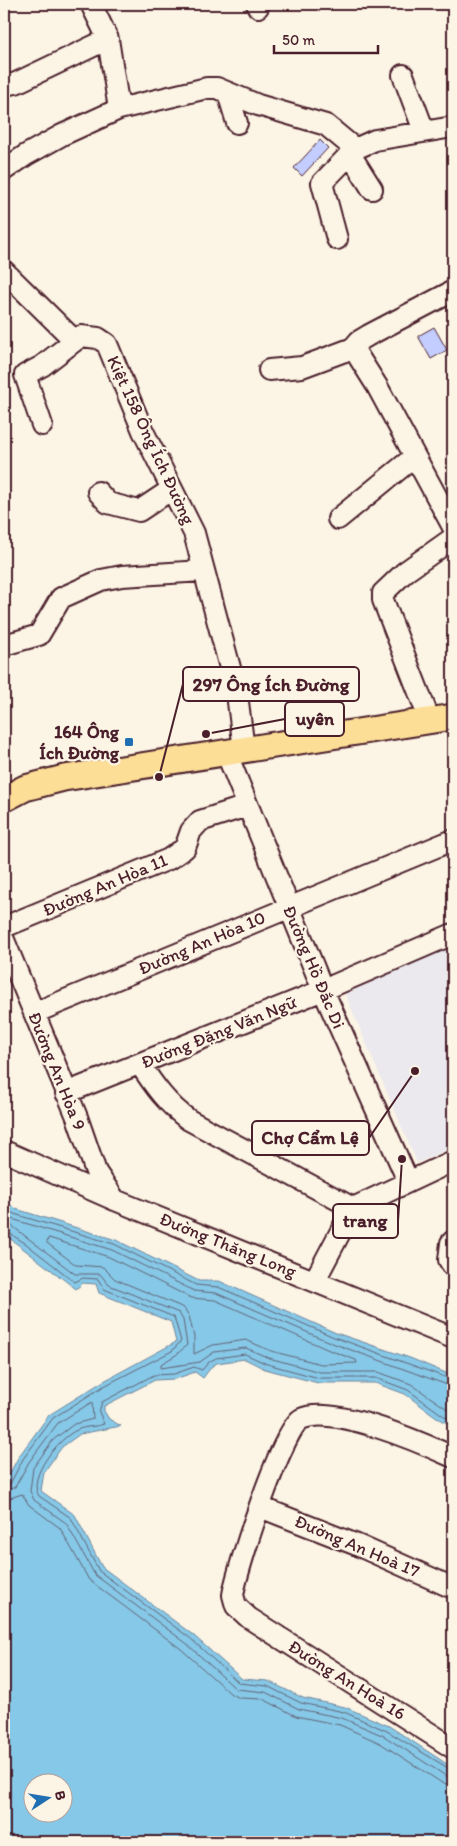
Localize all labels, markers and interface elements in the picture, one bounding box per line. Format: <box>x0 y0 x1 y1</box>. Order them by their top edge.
scale bar <box>274 22 378 54</box>
text: 50 m <box>282 31 315 49</box>
street label: Kiệt 158 Ông Ích Đường <box>102 352 200 529</box>
callout: 297 Ông Ích Đường <box>183 667 359 701</box>
text: 297 Ông Ích Đường <box>193 673 350 696</box>
callout: uyên <box>285 702 344 736</box>
text: uyên <box>295 707 335 730</box>
place label: 164 Ông Ích Đường <box>39 721 120 764</box>
marker: 164 Ông Ích Đường <box>123 736 135 748</box>
street label: Đường An Hòa 11 <box>39 849 171 921</box>
street label: Đường Hồ Đắc Di <box>278 902 350 1032</box>
street label: Đường An Hòa 10 <box>135 906 269 980</box>
street label: Đường Đặng Văn Ngữ <box>138 991 300 1073</box>
street label: Đường An Hòa 9 <box>23 1009 91 1133</box>
callout: Chợ Cẩm Lệ <box>252 1121 369 1155</box>
text: Chợ Cẩm Lệ <box>261 1126 359 1149</box>
callout: trang <box>333 1204 398 1238</box>
street label: Đường Thăng Long <box>156 1208 300 1283</box>
text: trang <box>343 1209 389 1232</box>
street label: Đường An Hoà 17 <box>291 1510 423 1582</box>
street label: Đường An Hoà 16 <box>284 1635 410 1725</box>
north arrow <box>22 1774 72 1824</box>
text: B <box>51 1789 69 1802</box>

